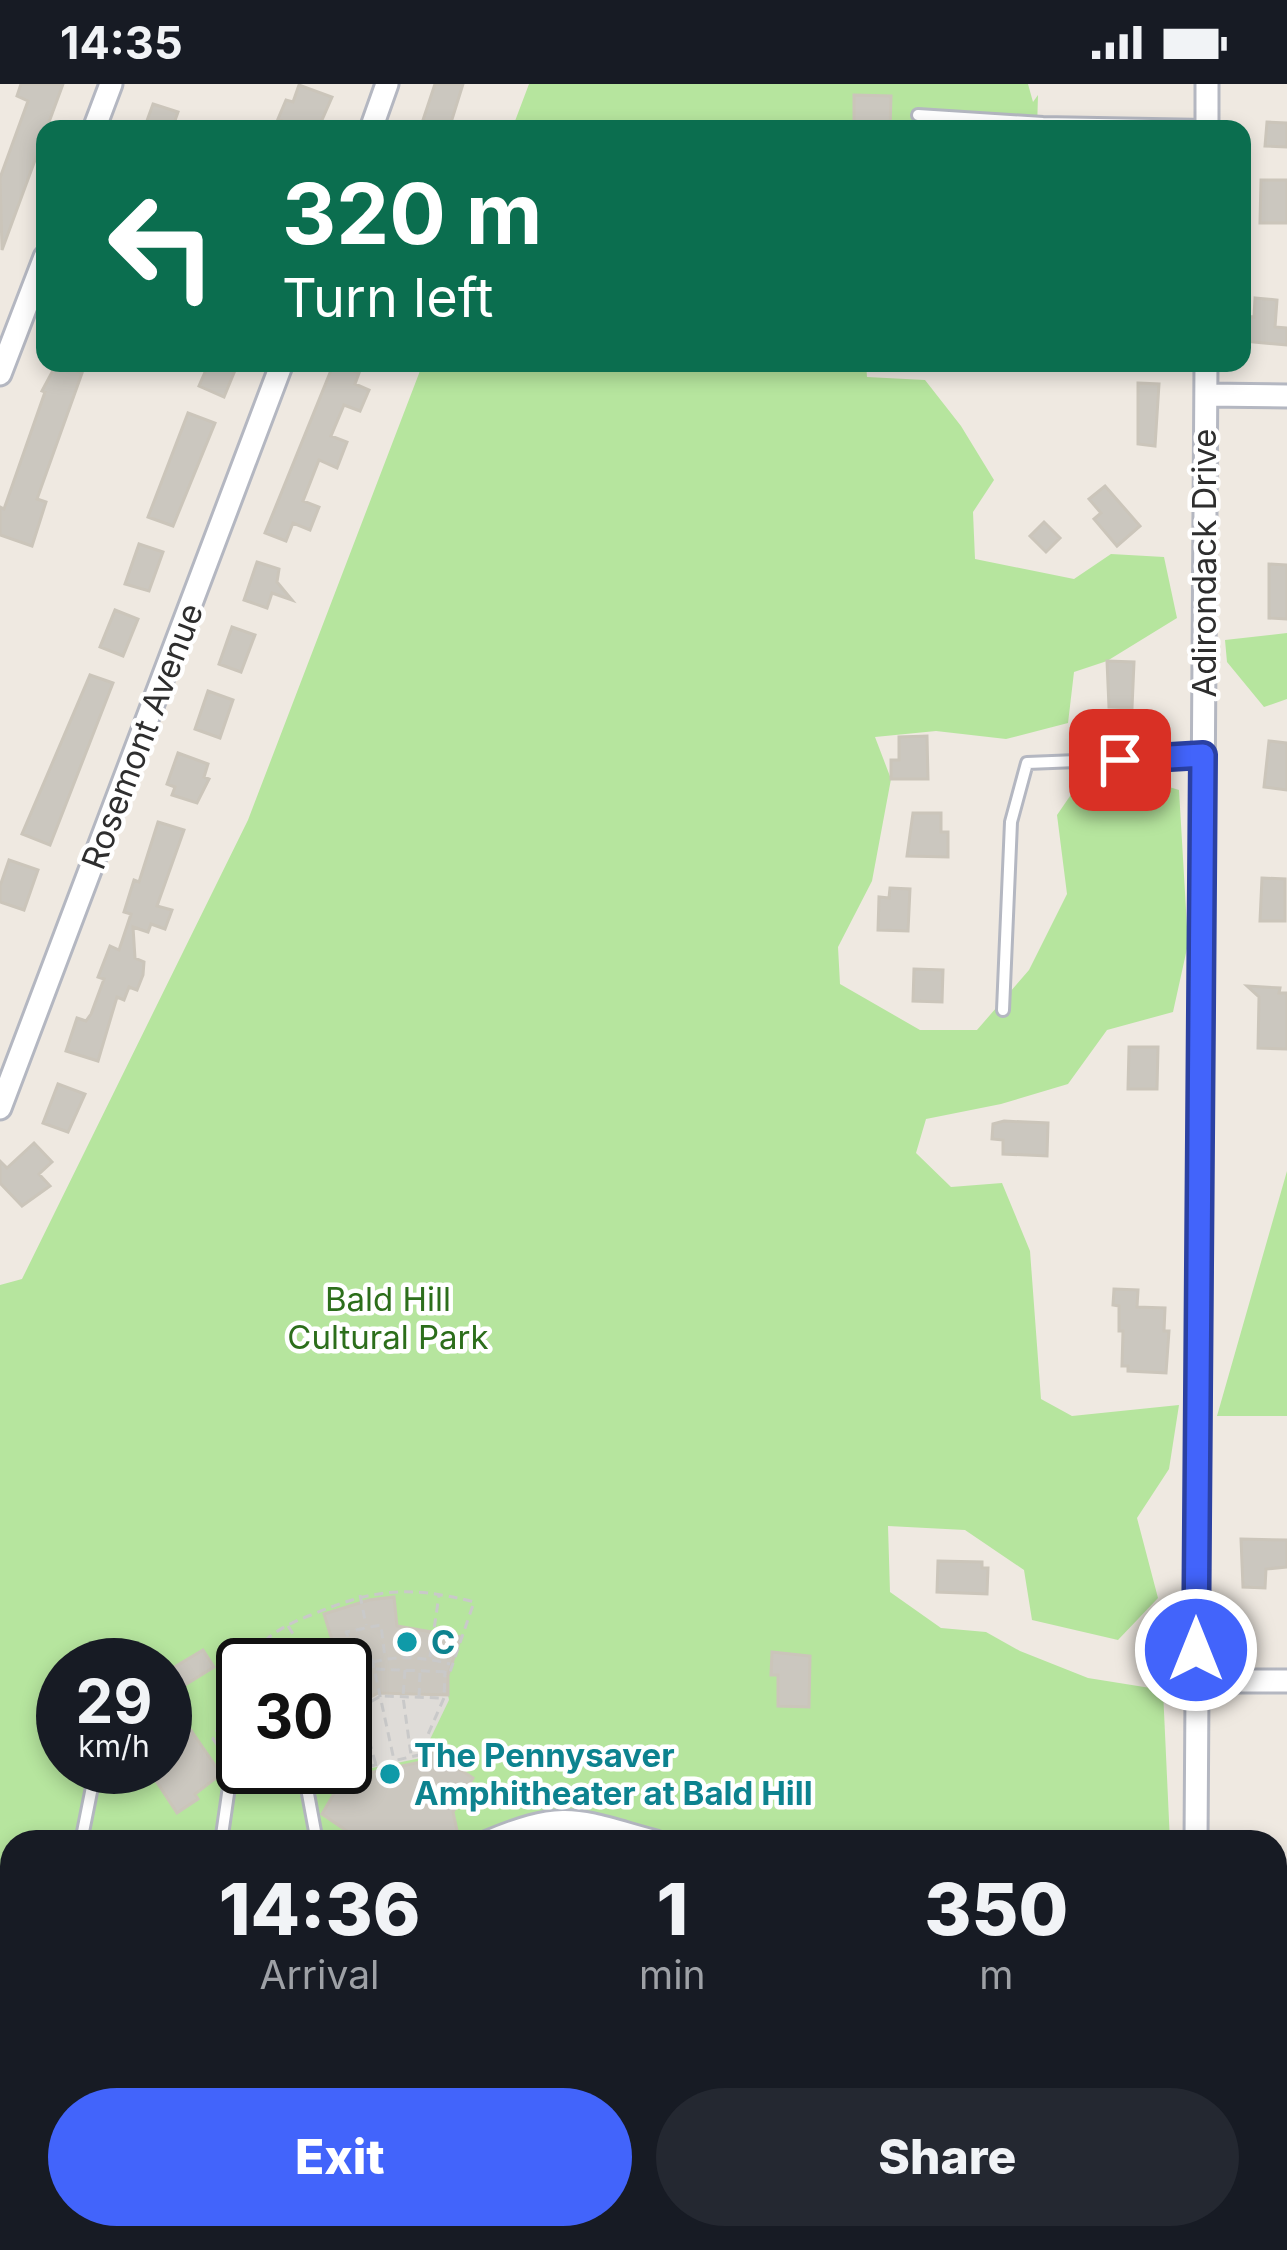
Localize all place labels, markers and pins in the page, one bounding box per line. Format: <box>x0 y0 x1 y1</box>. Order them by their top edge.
pin <box>1069 709 1171 811</box>
place label: C <box>431 1622 455 1662</box>
marker: C <box>394 1629 420 1655</box>
place label: The Pennysaver Amphitheater at Bald Hill <box>414 1735 813 1813</box>
marker: The Pennysaver Amphitheater at Bald Hill <box>377 1761 403 1787</box>

